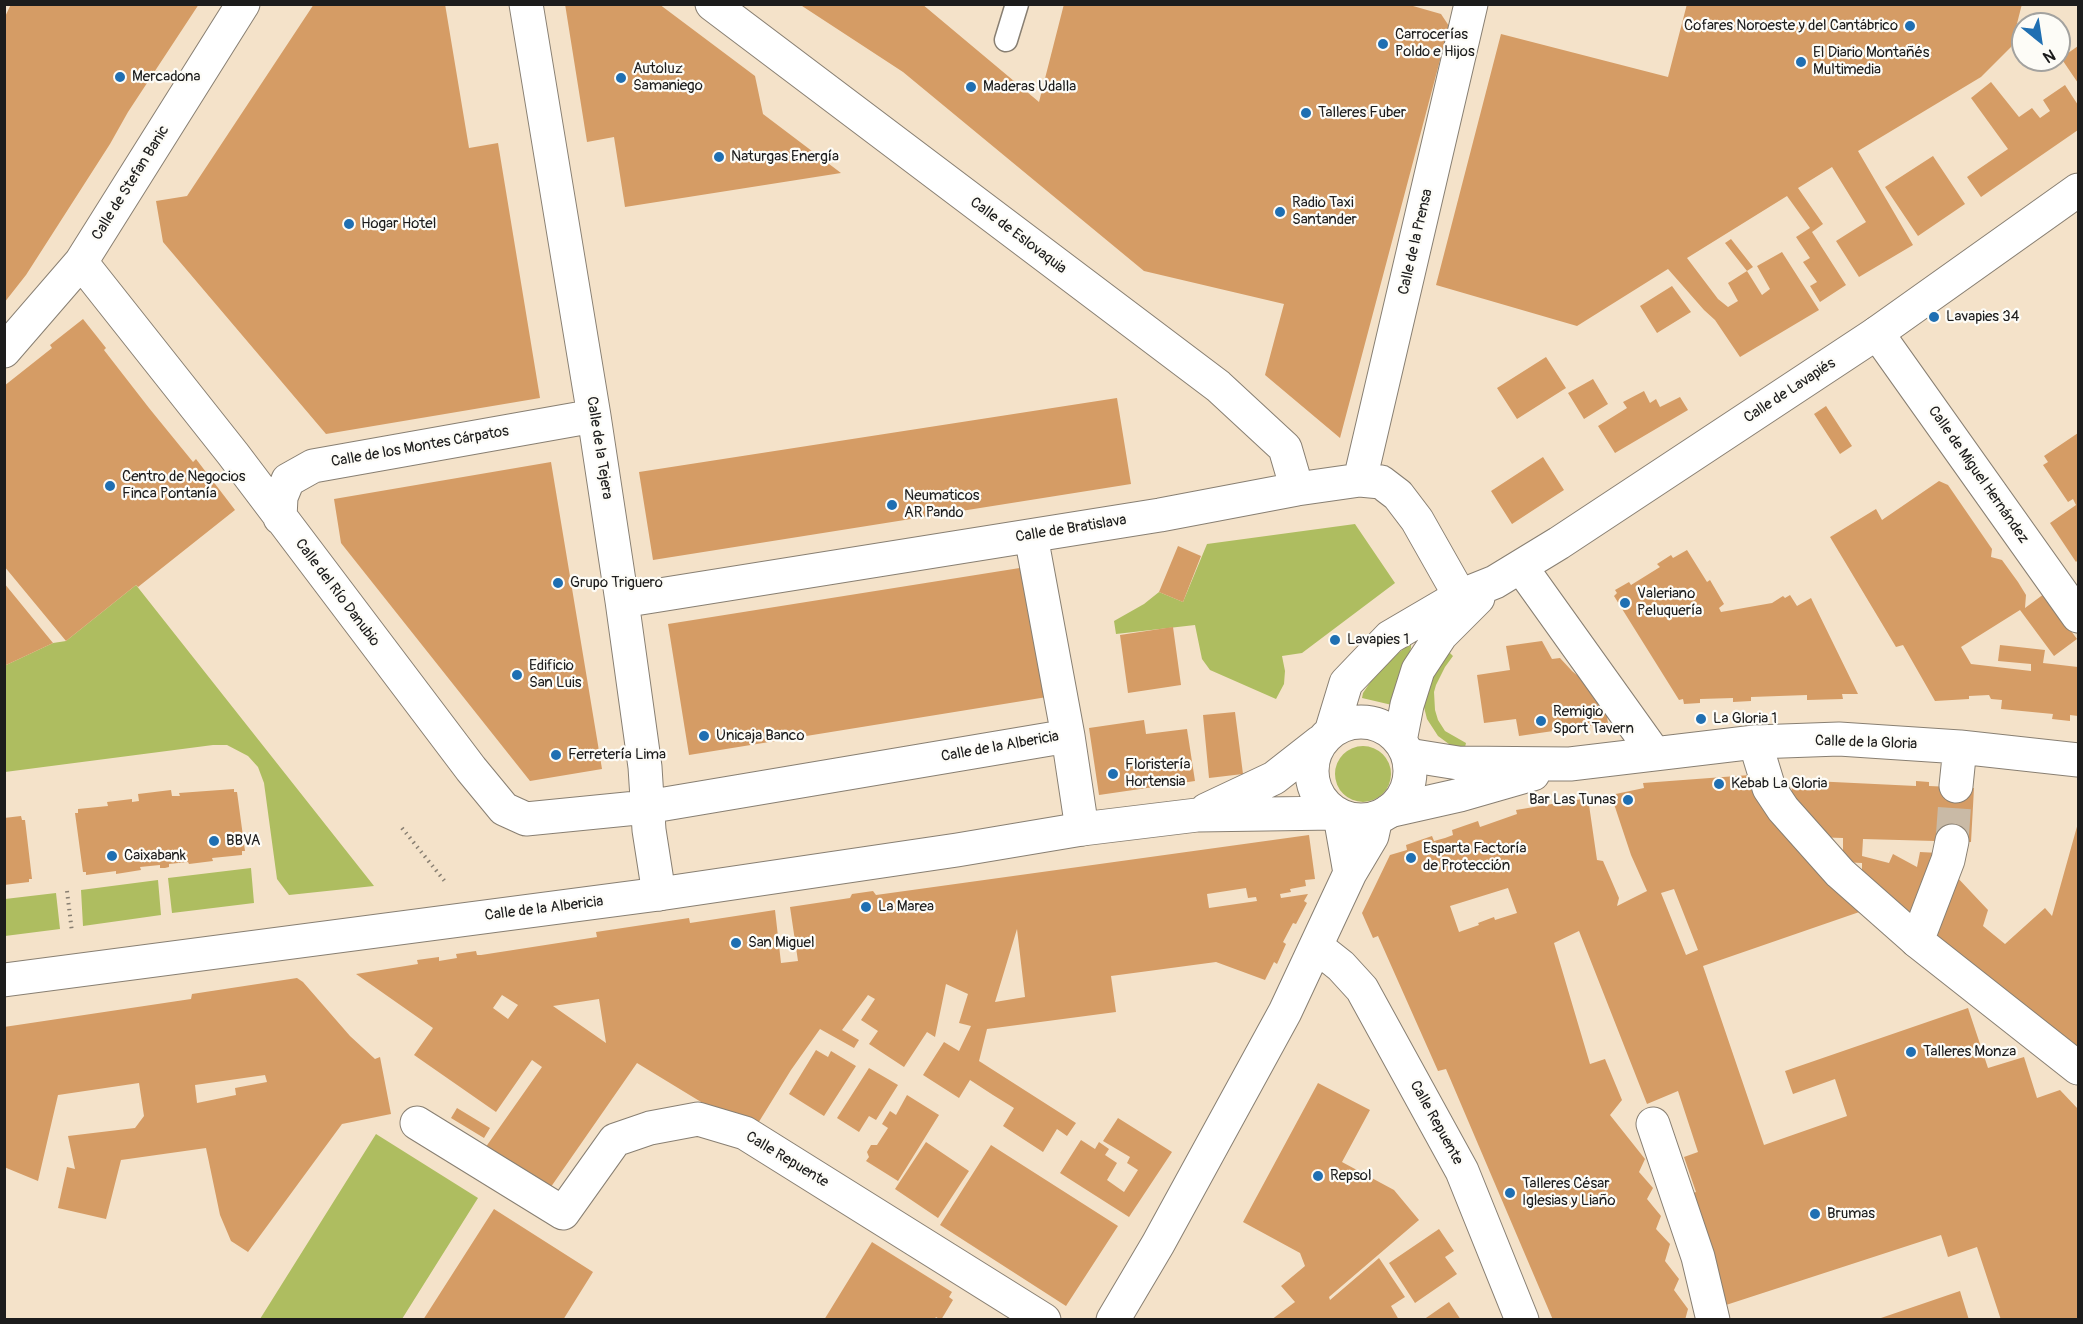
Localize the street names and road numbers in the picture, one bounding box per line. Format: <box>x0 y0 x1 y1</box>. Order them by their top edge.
street label: Calle de Stefan Banic <box>88 122 174 244</box>
street label: Calle de la Prensa <box>1395 187 1437 297</box>
street label: Calle de Eslovaquia <box>966 194 1070 278</box>
street label: Calle de Lavapiés <box>1741 355 1839 427</box>
street label: Calle de la Tejera <box>582 395 616 501</box>
street label: Calle de Miguel Hernández <box>1924 403 2032 547</box>
street label: Calle de los Montes Cárpatos <box>330 422 510 472</box>
street label: Calle de Bratislava <box>1014 511 1128 547</box>
street label: Calle del Río Danubio <box>291 536 383 650</box>
street label: Calle de la Albericia <box>940 728 1060 766</box>
street label: Calle de la Gloria <box>1815 732 1917 754</box>
street label: Calle de la Albericia <box>484 893 604 925</box>
street label: Calle Repuente <box>1405 1078 1467 1168</box>
street label: Calle Repuente <box>742 1128 832 1192</box>

